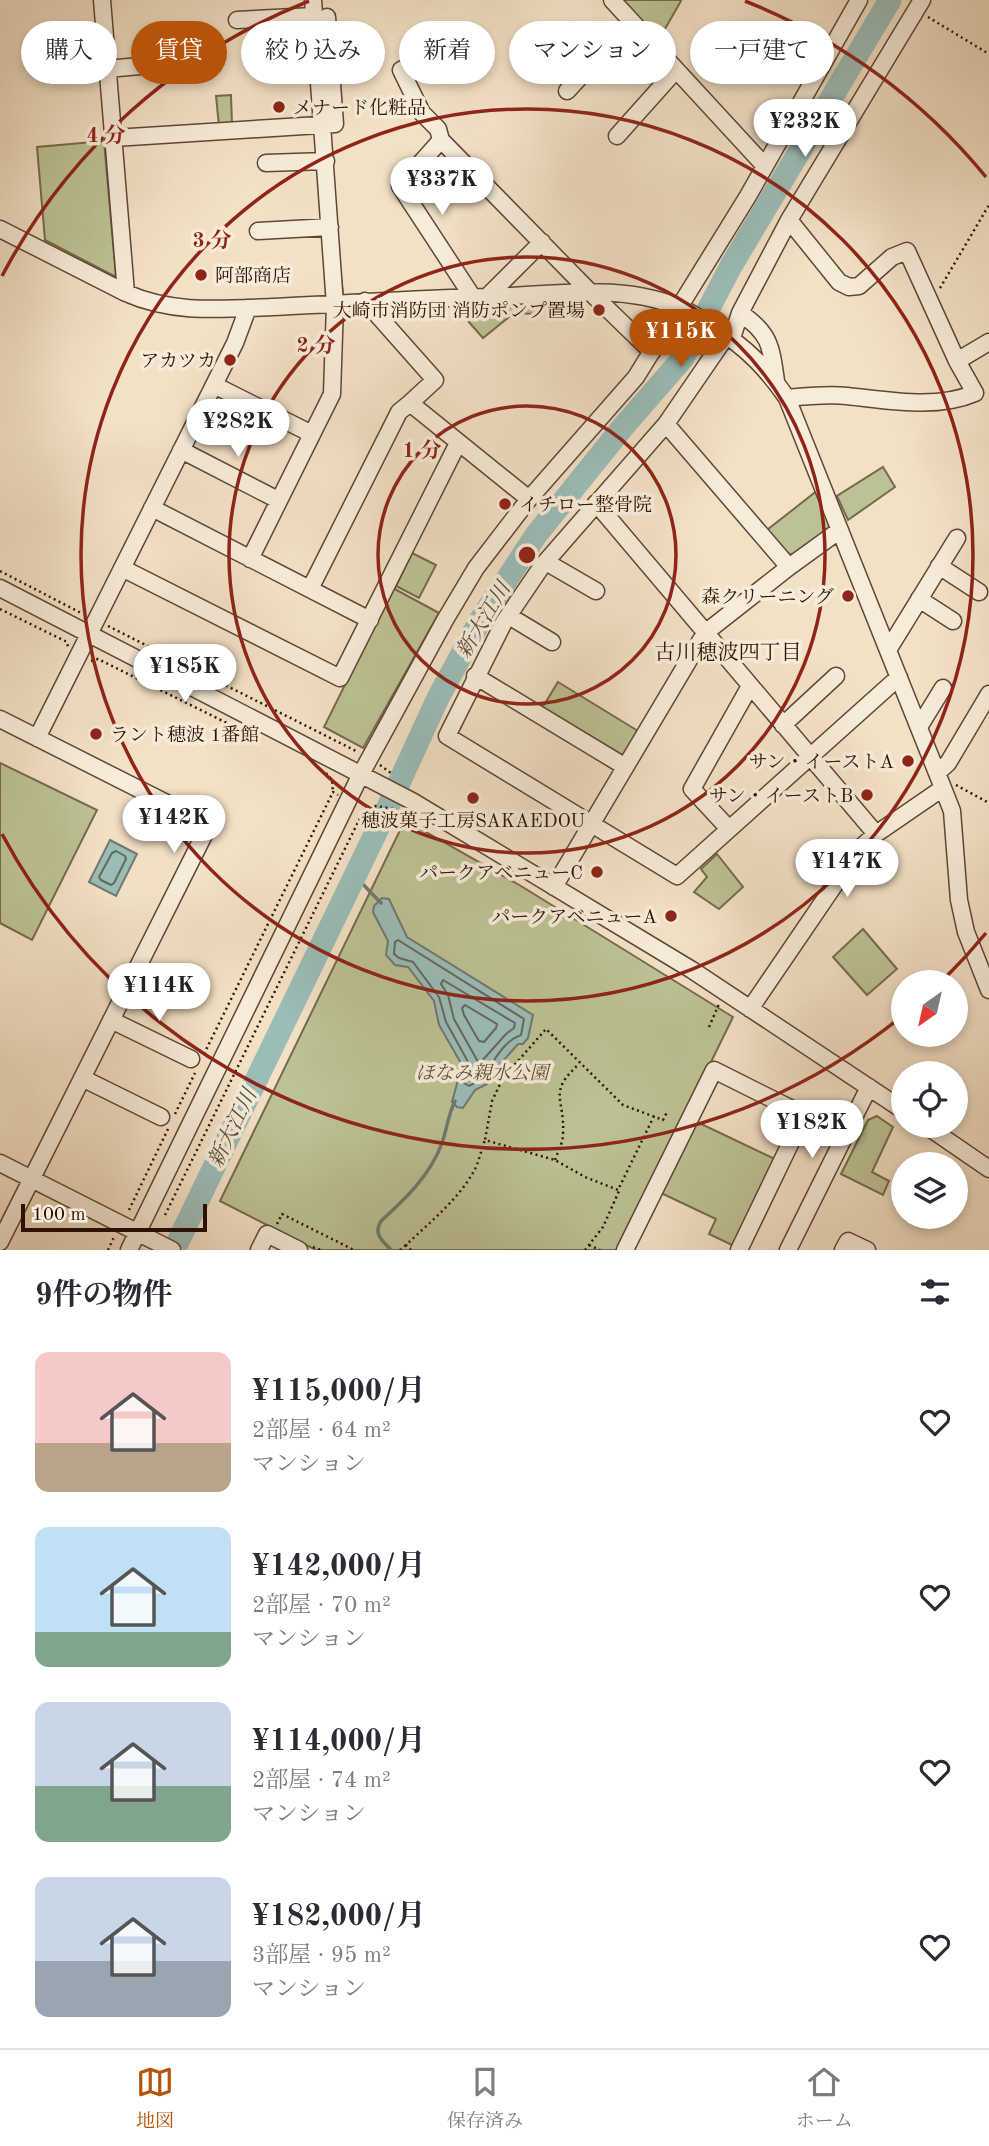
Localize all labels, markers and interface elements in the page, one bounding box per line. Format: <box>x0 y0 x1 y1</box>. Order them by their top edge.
chip: 購入 <box>21 21 117 84</box>
chip: 賃貸 <box>131 21 227 84</box>
chip: 絞り込み <box>241 21 385 84</box>
chip: 新着 <box>399 21 495 84</box>
chip: マンション <box>509 21 676 84</box>
chip: 一戸建て <box>690 21 834 84</box>
place label: メナード化粧品 <box>293 98 426 119</box>
marker: メナード化粧品 <box>271 99 287 115</box>
pin: ¥232K <box>756 100 854 159</box>
text: ¥232K <box>769 110 841 133</box>
text: 4 分 <box>86 124 126 147</box>
pin: ¥337K <box>393 158 491 217</box>
text: ¥337K <box>406 168 478 191</box>
text: 3 分 <box>192 229 232 252</box>
place label: 阿部商店 <box>215 266 291 287</box>
marker: 阿部商店 <box>193 267 209 283</box>
place label: 大崎市消防団 消防ポンプ置場 <box>333 300 585 322</box>
marker: 大崎市消防団 消防ポンプ置場 <box>591 302 607 318</box>
pin: ¥115K <box>632 310 730 369</box>
text: ¥115K <box>645 320 717 343</box>
text: 2 分 <box>296 334 336 357</box>
place label: アカツカ <box>140 352 216 372</box>
marker: アカツカ <box>222 352 238 368</box>
pin: ¥282K <box>189 400 287 459</box>
text: ¥282K <box>202 410 274 433</box>
text: 1 分 <box>402 439 442 462</box>
place label: イチロー整骨院 <box>519 494 652 516</box>
marker: イチロー整骨院 <box>497 496 513 512</box>
centre of rings <box>515 543 539 567</box>
water label: 新大江川 <box>452 577 516 662</box>
place label: 森クリーニング <box>701 587 834 608</box>
marker: 森クリーニング <box>840 588 856 604</box>
district label: 古川穂波四丁目 <box>655 641 802 664</box>
pin: ¥185K <box>136 644 234 704</box>
text: ¥185K <box>149 655 221 678</box>
place label: ラント穂波 1番館 <box>110 725 259 746</box>
marker: ラント穂波 1番館 <box>88 726 104 742</box>
place label: サン・イーストA <box>748 753 894 773</box>
marker: サン・イーストA <box>900 753 916 769</box>
place label: サン・イーストB <box>709 787 853 807</box>
marker: サン・イーストB <box>859 787 875 803</box>
marker: 穂波菓子工房SAKAEDOU <box>465 790 481 806</box>
pin: ¥142K <box>125 796 223 855</box>
text: ¥142K <box>138 806 210 829</box>
place label: 穂波菓子工房SAKAEDOU <box>361 811 585 832</box>
pin: ¥147K <box>798 839 896 899</box>
text: ¥147K <box>811 850 883 873</box>
place label: パークアベニューC <box>419 864 583 884</box>
marker: パークアベニューC <box>589 864 605 880</box>
place label: パークアベニューA <box>491 908 657 928</box>
marker: パークアベニューA <box>663 908 679 924</box>
pin: ¥114K <box>110 964 208 1023</box>
north arrow <box>891 970 968 1046</box>
map controls <box>891 970 968 1229</box>
text: ¥114K <box>123 974 195 997</box>
button: locate <box>891 1061 968 1138</box>
park label: ほなみ親水公園 <box>415 1063 551 1084</box>
water label: 新大江川 <box>204 1084 262 1171</box>
pin: ¥182K <box>763 1100 861 1160</box>
text: ¥182K <box>776 1111 848 1134</box>
button: layers <box>891 1152 968 1229</box>
scale bar <box>21 1201 206 1233</box>
text: 100 m <box>32 1206 85 1225</box>
icon: filters <box>916 1273 954 1311</box>
text: 9件の物件 <box>35 1281 172 1311</box>
text: ¥115,000/月 <box>252 1377 426 1407</box>
icon: home <box>91 1380 175 1464</box>
icon: heart <box>916 1403 954 1441</box>
text: 2部屋 · 64 m² <box>252 1419 391 1442</box>
text: マンション <box>252 1453 366 1476</box>
text: ¥142,000/月 <box>252 1552 426 1582</box>
icon: home <box>91 1555 175 1639</box>
icon: heart <box>916 1578 954 1616</box>
text: 2部屋 · 70 m² <box>252 1594 391 1617</box>
text: マンション <box>252 1628 366 1651</box>
text: ¥114,000/月 <box>252 1727 426 1757</box>
icon: home <box>91 1730 175 1814</box>
icon: heart <box>916 1753 954 1791</box>
text: 2部屋 · 74 m² <box>252 1769 391 1792</box>
text: マンション <box>252 1803 366 1826</box>
text: ¥182,000/月 <box>252 1902 426 1932</box>
icon: home <box>91 1905 175 1989</box>
icon: heart <box>916 1928 954 1966</box>
text: 3部屋 · 95 m² <box>252 1944 391 1967</box>
text: マンション <box>252 1978 366 2001</box>
tab: 地図 <box>136 2063 174 2134</box>
tab: 保存済み <box>447 2063 523 2134</box>
tab: ホーム <box>796 2063 853 2134</box>

